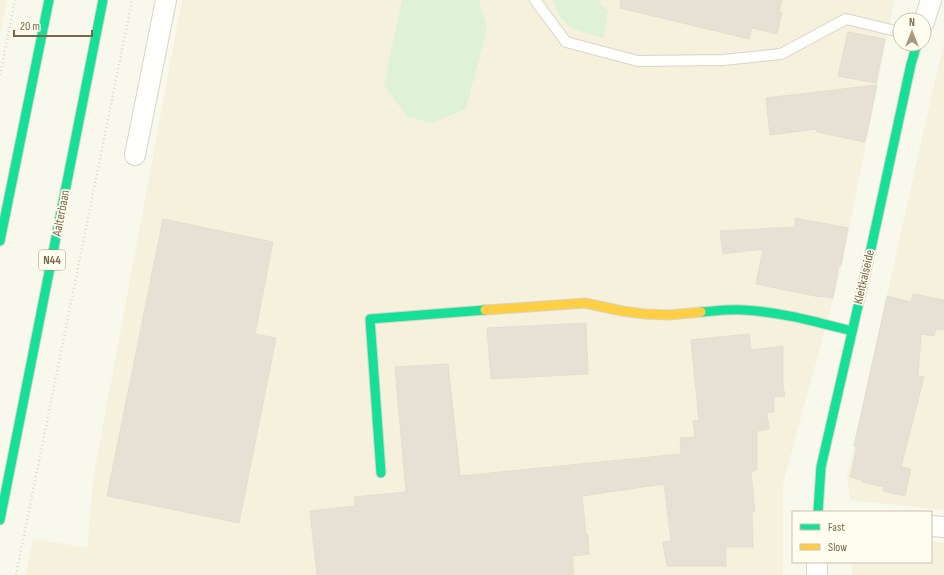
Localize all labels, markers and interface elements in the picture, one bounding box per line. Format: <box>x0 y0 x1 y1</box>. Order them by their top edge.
scale bar <box>14 12 92 38</box>
north arrow <box>892 12 932 52</box>
text: N <box>909 16 915 29</box>
text: 20 m <box>20 19 40 34</box>
street label: Aalterbaan <box>48 188 73 239</box>
street label: Kleitkalseide <box>850 248 878 306</box>
road number: N44 <box>39 250 65 270</box>
legend <box>792 511 932 563</box>
text: Fast <box>828 520 845 535</box>
text: Slow <box>828 540 847 555</box>

